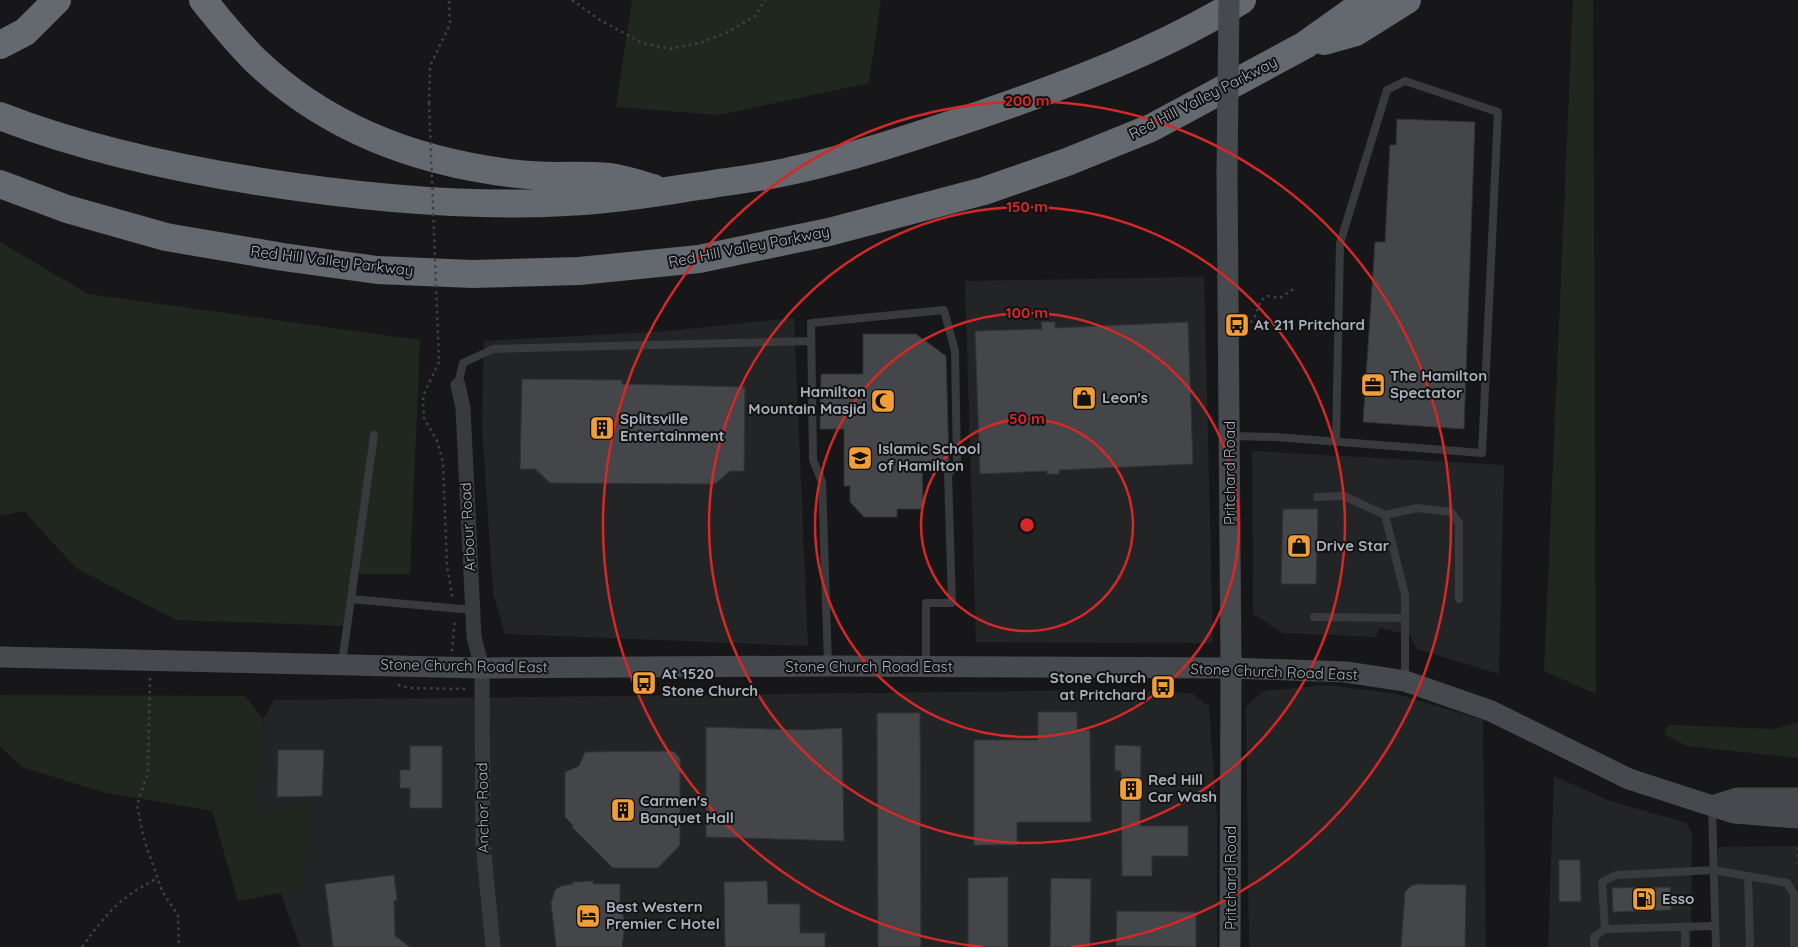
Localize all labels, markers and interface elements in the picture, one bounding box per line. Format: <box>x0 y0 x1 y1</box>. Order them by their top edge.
street label: Red Hill Valley Parkway <box>1125 52 1280 143</box>
text: 200 m <box>1005 91 1050 110</box>
text: 150 m <box>1006 197 1048 216</box>
street label: Red Hill Valley Parkway <box>667 222 831 271</box>
street label: Red Hill Valley Parkway <box>250 241 415 280</box>
text: 100 m <box>1006 303 1048 322</box>
bus stop icon: At 211 Pritchard <box>1224 312 1250 338</box>
place label: At 211 Pritchard <box>1254 315 1365 334</box>
place label: The Hamilton Spectator <box>1390 366 1487 402</box>
office icon: The Hamilton Spectator <box>1360 372 1386 398</box>
place label: Hamilton Mountain Masjid <box>748 382 866 418</box>
shop icon: Leon's <box>1071 385 1097 411</box>
mosque icon: Hamilton Mountain Masjid <box>870 388 896 414</box>
place label: Leon's <box>1102 388 1148 407</box>
place label: Splitsville Entertainment <box>620 409 725 445</box>
text: 50 m <box>1009 409 1045 428</box>
building icon: Splitsville Entertainment <box>589 415 615 441</box>
street label: Pritchard Road <box>1220 421 1239 525</box>
place label: Islamic School of Hamilton <box>878 439 981 475</box>
school or university icon: Islamic School of Hamilton <box>847 445 873 471</box>
street label: Arbour Road <box>456 482 479 572</box>
centre of rings <box>1018 516 1036 534</box>
shop icon: Drive Star <box>1286 533 1312 559</box>
place label: Drive Star <box>1316 536 1390 555</box>
street label: Stone Church Road East <box>380 655 548 676</box>
street label: Stone Church Road East <box>785 657 953 676</box>
street label: Stone Church Road East <box>1190 659 1358 684</box>
place label: At 1520 Stone Church <box>662 664 758 700</box>
place label: Stone Church at Pritchard <box>1050 668 1146 704</box>
bus stop icon: At 1520 Stone Church <box>631 670 657 696</box>
bus stop icon: Stone Church at Pritchard <box>1150 674 1176 700</box>
street label: Anchor Road <box>472 762 493 854</box>
place label: Red Hill Car Wash <box>1148 770 1217 806</box>
building icon: Red Hill Car Wash <box>1118 776 1144 802</box>
place label: Carmen's Banquet Hall <box>640 791 734 827</box>
building icon: Carmen's Banquet Hall <box>610 797 636 823</box>
street label: Pritchard Road <box>1221 826 1240 930</box>
fuel station icon: Esso <box>1631 886 1657 912</box>
place label: Esso <box>1662 889 1694 908</box>
place label: Best Western Premier C Hotel <box>606 897 720 933</box>
hotel icon: Best Western Premier C Hotel <box>575 903 601 929</box>

